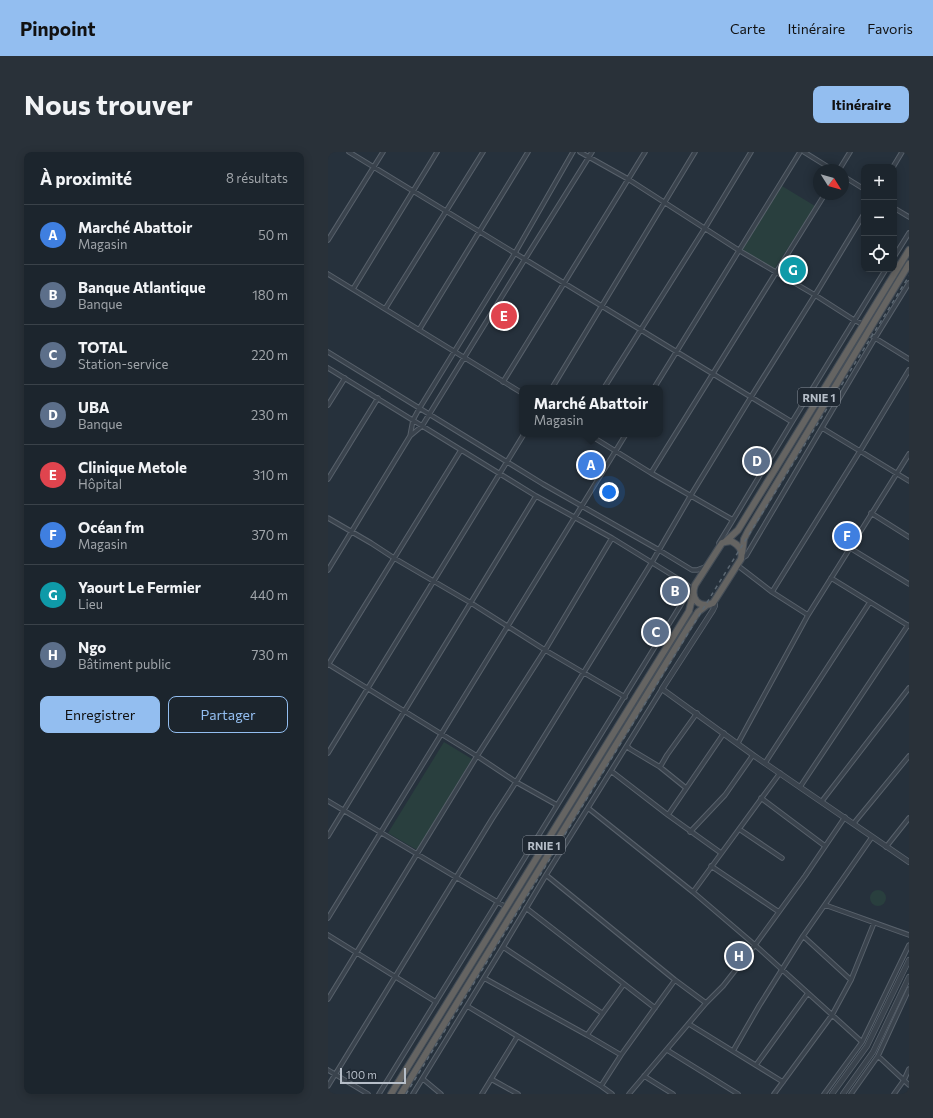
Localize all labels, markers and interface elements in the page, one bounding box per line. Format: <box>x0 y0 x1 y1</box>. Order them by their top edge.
text: Pinpoint <box>20 17 96 40</box>
text: Carte <box>730 20 765 37</box>
text: Itinéraire <box>787 20 845 37</box>
text: Favoris <box>867 20 913 37</box>
button: Itinéraire <box>813 86 909 123</box>
text: Nous trouver <box>24 87 193 121</box>
north arrow <box>813 164 849 200</box>
map controls <box>861 164 897 272</box>
button: + <box>861 164 897 200</box>
text: À proximité <box>40 168 132 189</box>
text: 8 résultats <box>226 170 288 186</box>
button: − <box>861 200 897 236</box>
text: Marché Abattoir <box>78 218 192 236</box>
text: A <box>48 227 58 243</box>
text: 50 m <box>258 227 288 243</box>
text: Magasin <box>78 236 128 252</box>
button: locate <box>861 236 897 272</box>
pin: G <box>780 255 806 285</box>
text: Banque Atlantique <box>78 278 206 296</box>
text: B <box>49 287 57 303</box>
text: 180 m <box>252 287 288 303</box>
text: Banque <box>78 296 122 312</box>
pin: E <box>491 301 517 331</box>
text: TOTAL <box>78 338 127 356</box>
text: C <box>49 347 57 363</box>
text: 220 m <box>251 347 288 363</box>
text: Station-service <box>78 356 168 372</box>
popup <box>519 385 663 437</box>
road number: RNIE 1 <box>798 388 840 406</box>
text: Marché Abattoir <box>534 394 648 412</box>
text: UBA <box>78 398 110 416</box>
text: D <box>48 407 58 423</box>
text: 230 m <box>251 407 288 423</box>
text: Magasin <box>534 412 583 428</box>
text: Banque <box>78 416 122 432</box>
pin: D <box>744 446 770 476</box>
pin: A <box>578 450 604 480</box>
text: Clinique Metole <box>78 458 187 476</box>
text: E <box>49 467 57 483</box>
text: 310 m <box>253 467 288 483</box>
text: Hôpital <box>78 476 122 492</box>
your location <box>599 482 619 502</box>
text: Océan fm <box>78 518 144 536</box>
pin: F <box>834 521 860 551</box>
text: F <box>49 527 57 543</box>
text: 370 m <box>251 527 288 543</box>
text: Magasin <box>78 536 128 552</box>
pin: B <box>662 576 688 606</box>
text: Yaourt Le Fermier <box>78 578 201 596</box>
text: G <box>48 587 58 603</box>
text: 440 m <box>250 587 288 603</box>
text: Lieu <box>78 596 103 612</box>
pin: C <box>643 617 669 647</box>
text: Ngo <box>78 638 106 656</box>
text: H <box>48 647 58 663</box>
text: 730 m <box>251 647 288 663</box>
text: Bâtiment public <box>78 656 171 672</box>
button: Enregistrer <box>40 696 160 733</box>
button: Partager <box>168 696 288 733</box>
road number: RNIE 1 <box>523 836 565 854</box>
pin: H <box>726 941 752 971</box>
scale bar <box>340 1066 406 1085</box>
text: 100 m <box>346 1068 377 1081</box>

